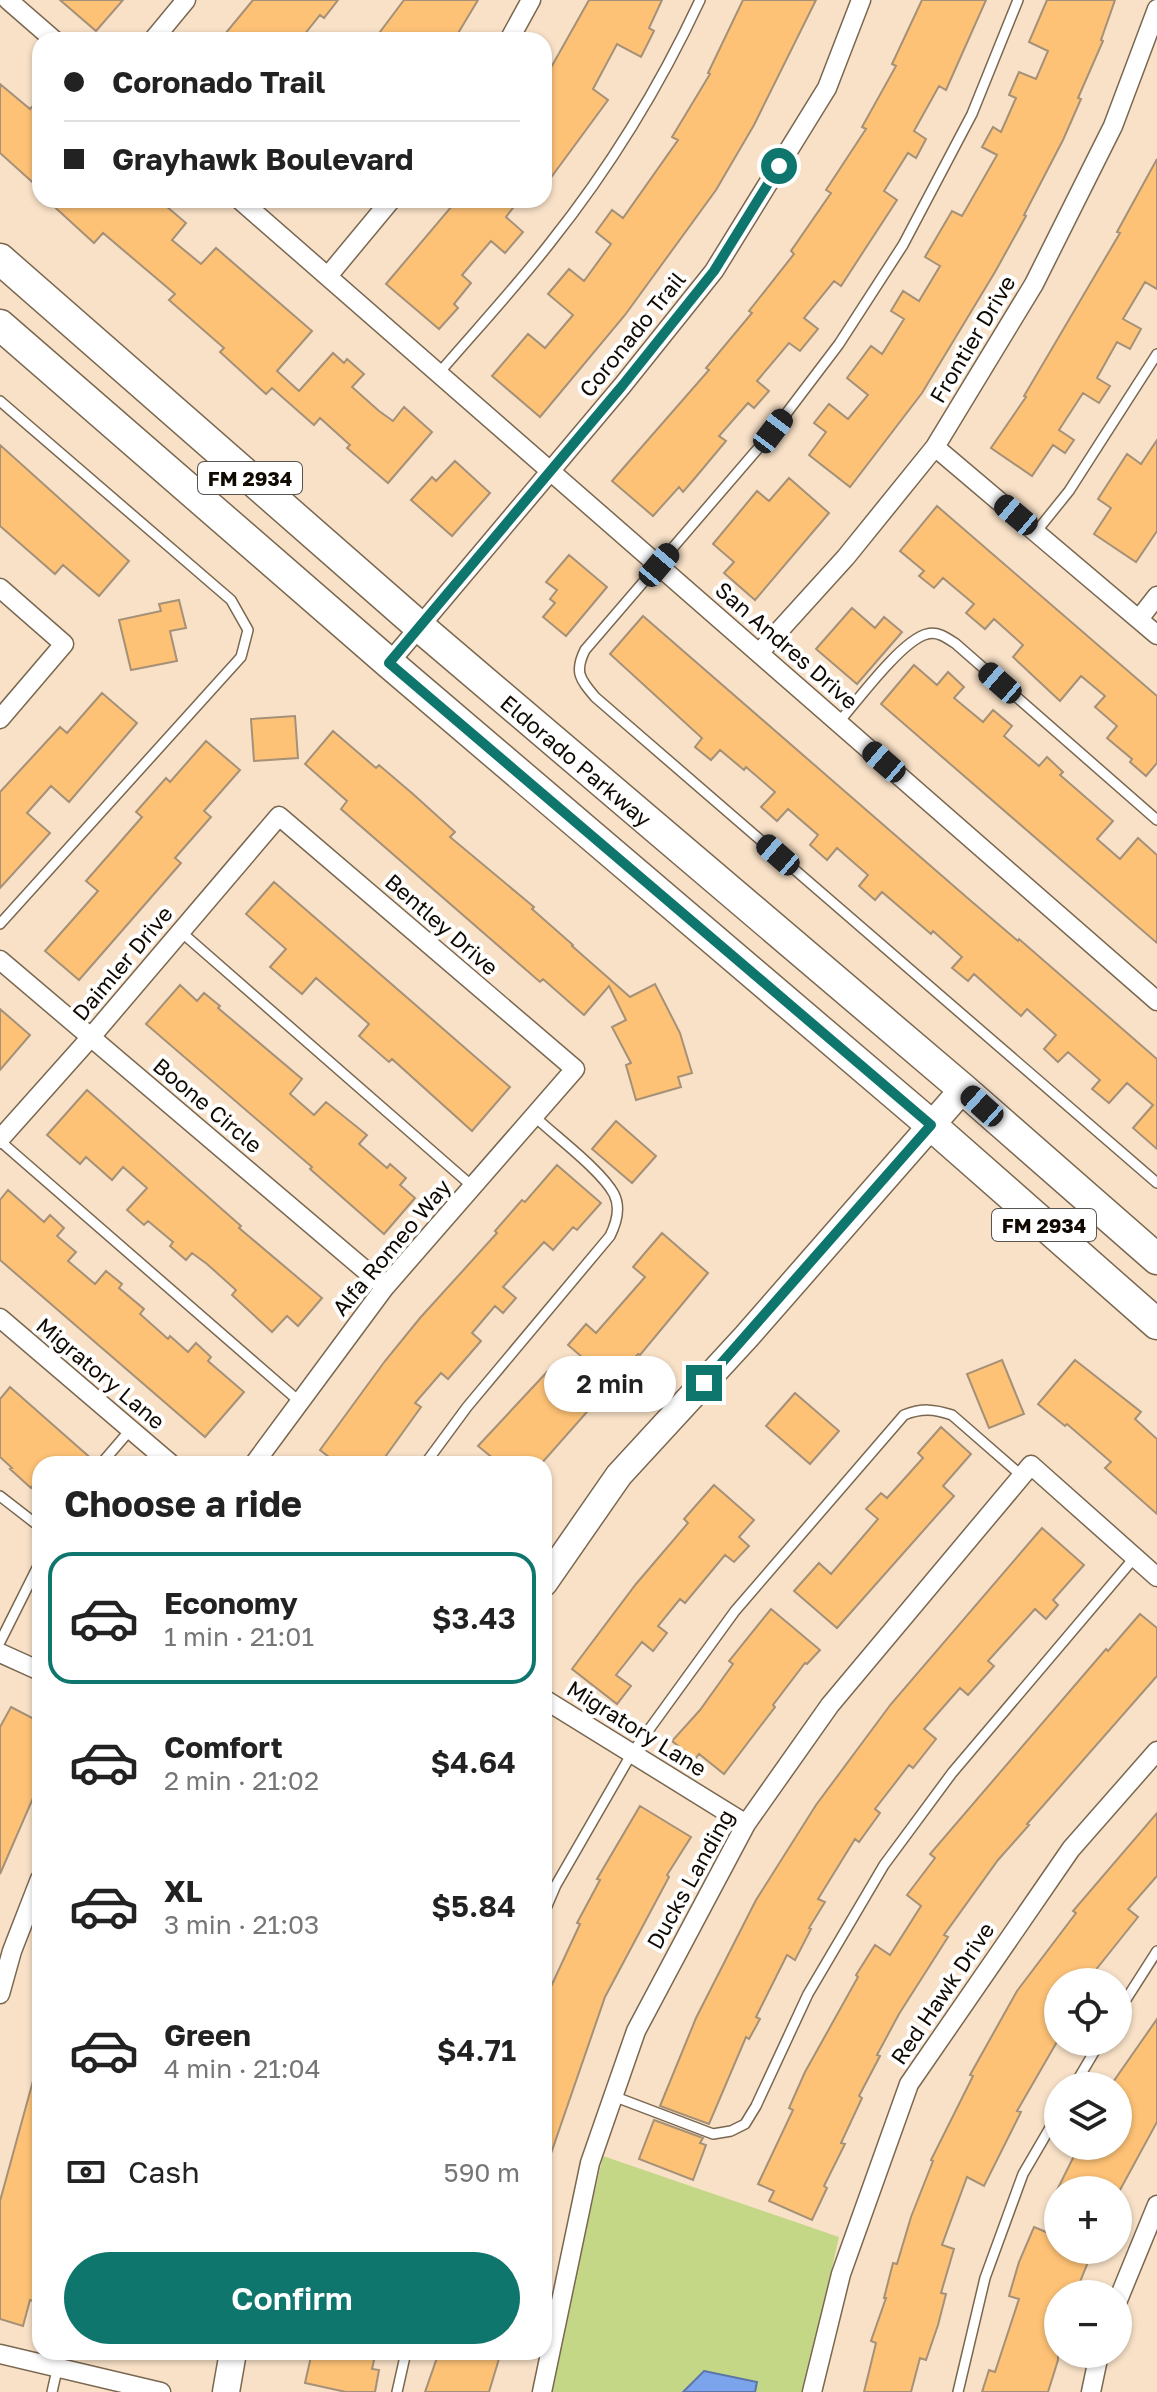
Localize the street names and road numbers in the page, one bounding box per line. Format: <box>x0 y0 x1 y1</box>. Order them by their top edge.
street label: Coronado Trail <box>573 266 691 402</box>
street label: Frontier Drive <box>923 270 1021 408</box>
road number: FM 2934 <box>198 462 302 494</box>
street label: San Andres Drive <box>710 576 864 714</box>
street label: Eldorado Parkway <box>496 688 658 832</box>
street label: Bentley Drive <box>380 868 504 980</box>
street label: Daimler Drive <box>66 900 178 1026</box>
street label: Boone Circle <box>148 1052 268 1158</box>
street label: Alfa Romeo Way <box>326 1173 456 1321</box>
road number: FM 2934 <box>992 1209 1096 1241</box>
street label: Migratory Lane <box>31 1311 171 1435</box>
street label: Migratory Lane <box>562 1674 712 1782</box>
street label: Ducks Landing <box>640 1804 740 1954</box>
street label: Red Hawk Drive <box>884 1917 1000 2069</box>

